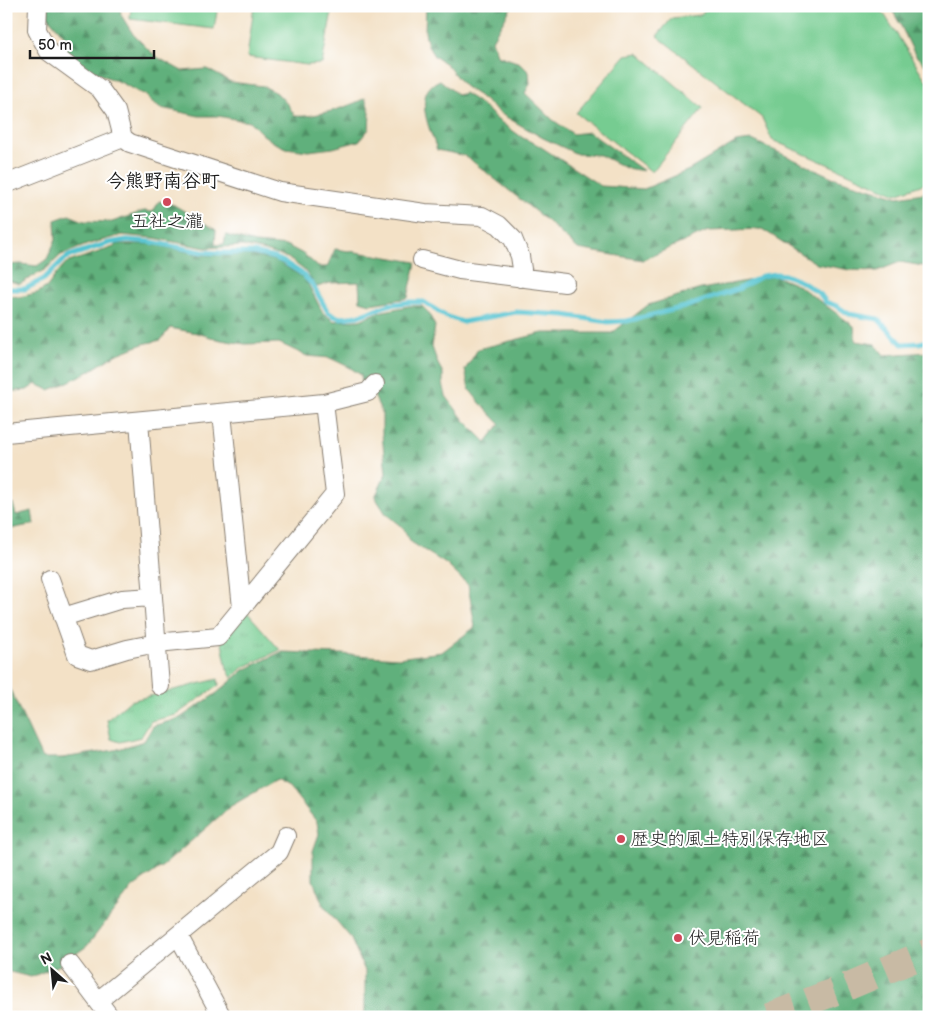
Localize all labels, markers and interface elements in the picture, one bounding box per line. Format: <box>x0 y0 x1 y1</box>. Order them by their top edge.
scale bar <box>30 28 154 60</box>
text: 50 m <box>38 36 72 55</box>
district label: 今熊野南谷町 <box>106 170 220 193</box>
marker: 五社之瀧 <box>161 196 173 208</box>
place label: 五社之瀧 <box>131 211 203 232</box>
place label: 歴史的風土特別保存地区 <box>631 829 829 850</box>
marker: 歴史的風土特別保存地区 <box>615 833 627 845</box>
place label: 伏見稲荷 <box>688 928 760 949</box>
marker: 伏見稲荷 <box>672 932 684 944</box>
north arrow <box>28 946 78 996</box>
text: N <box>38 949 55 969</box>

